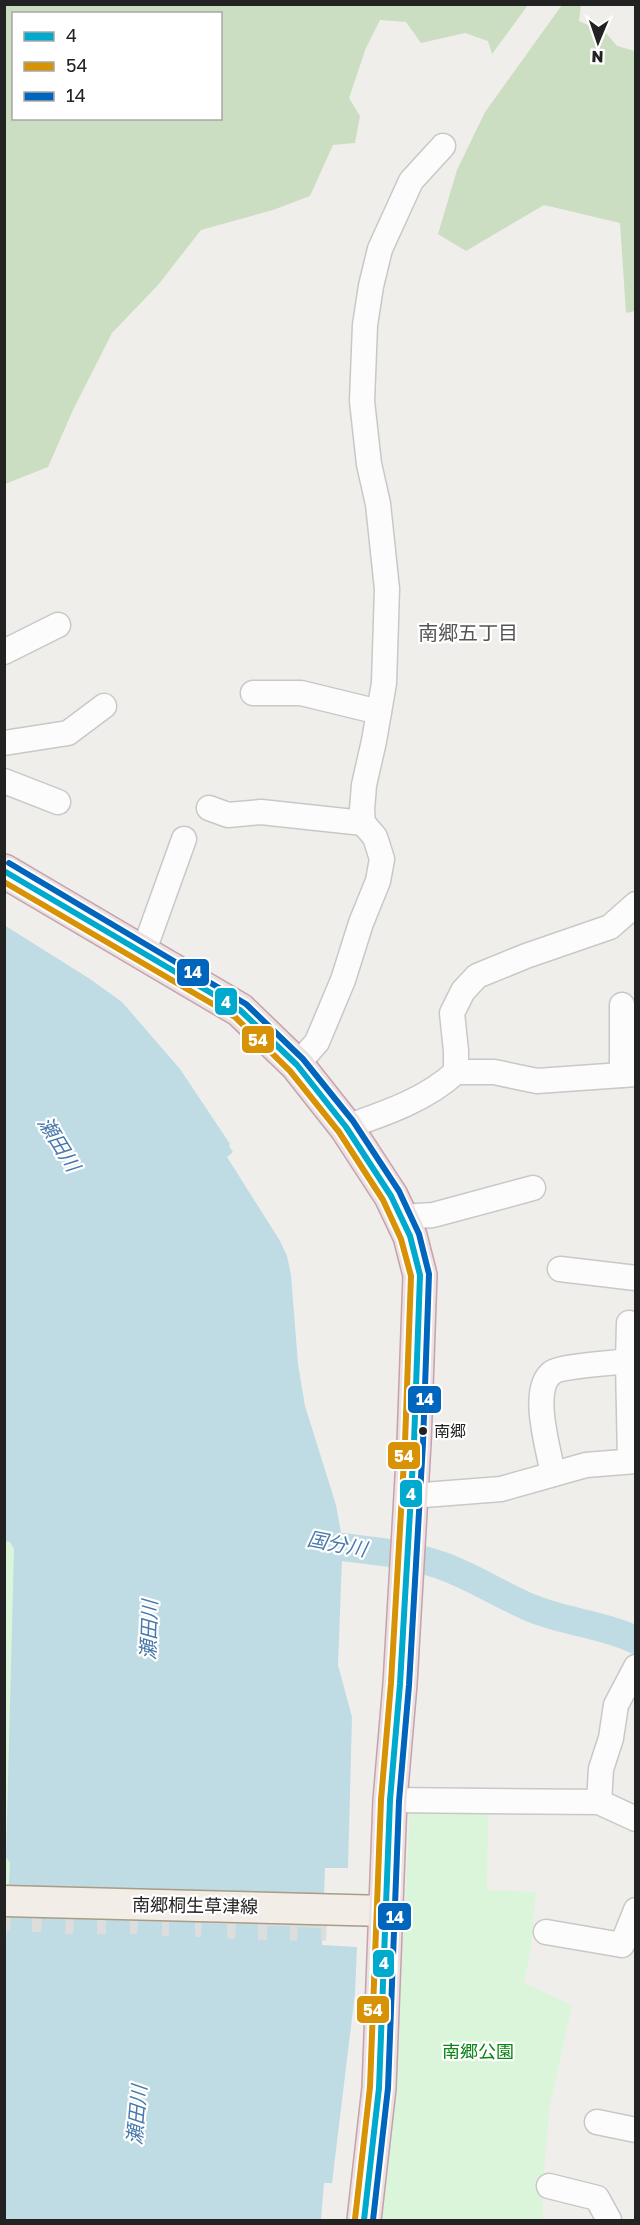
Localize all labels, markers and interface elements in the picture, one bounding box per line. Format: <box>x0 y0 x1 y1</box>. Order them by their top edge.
legend <box>12 12 222 120</box>
north arrow <box>568 12 628 72</box>
text: 4 <box>66 24 77 46</box>
text: N <box>591 47 604 67</box>
text: 54 <box>66 54 87 76</box>
text: 14 <box>66 84 86 106</box>
district label: 南郷五丁目 <box>418 620 518 644</box>
line badge: 14 <box>176 958 210 987</box>
text: 14 <box>184 962 202 982</box>
line badge: 4 <box>214 987 238 1016</box>
text: 4 <box>221 992 231 1012</box>
line badge: 54 <box>241 1025 275 1054</box>
text: 54 <box>248 1030 268 1050</box>
water label: 瀬田川 <box>34 1112 87 1177</box>
line badge: 14 <box>407 1385 442 1414</box>
text: 14 <box>416 1389 434 1409</box>
place label: 南郷 <box>434 1421 466 1441</box>
marker: 南郷 <box>417 1425 429 1437</box>
line badge: 54 <box>387 1441 421 1470</box>
text: 54 <box>394 1446 414 1466</box>
line badge: 4 <box>399 1479 423 1508</box>
text: 4 <box>406 1484 416 1504</box>
water label: 国分川 <box>305 1526 371 1561</box>
water label: 瀬田川 <box>135 1598 161 1660</box>
street label: 南郷桐生草津線 <box>132 1893 258 1917</box>
line badge: 14 <box>377 1902 412 1931</box>
text: 14 <box>386 1907 404 1927</box>
line badge: 4 <box>372 1949 395 1978</box>
text: 4 <box>379 1953 389 1973</box>
line badge: 54 <box>356 1995 390 2024</box>
text: 54 <box>363 2000 383 2020</box>
park label: 南郷公園 <box>442 2040 514 2062</box>
water label: 瀬田川 <box>121 2082 151 2146</box>

